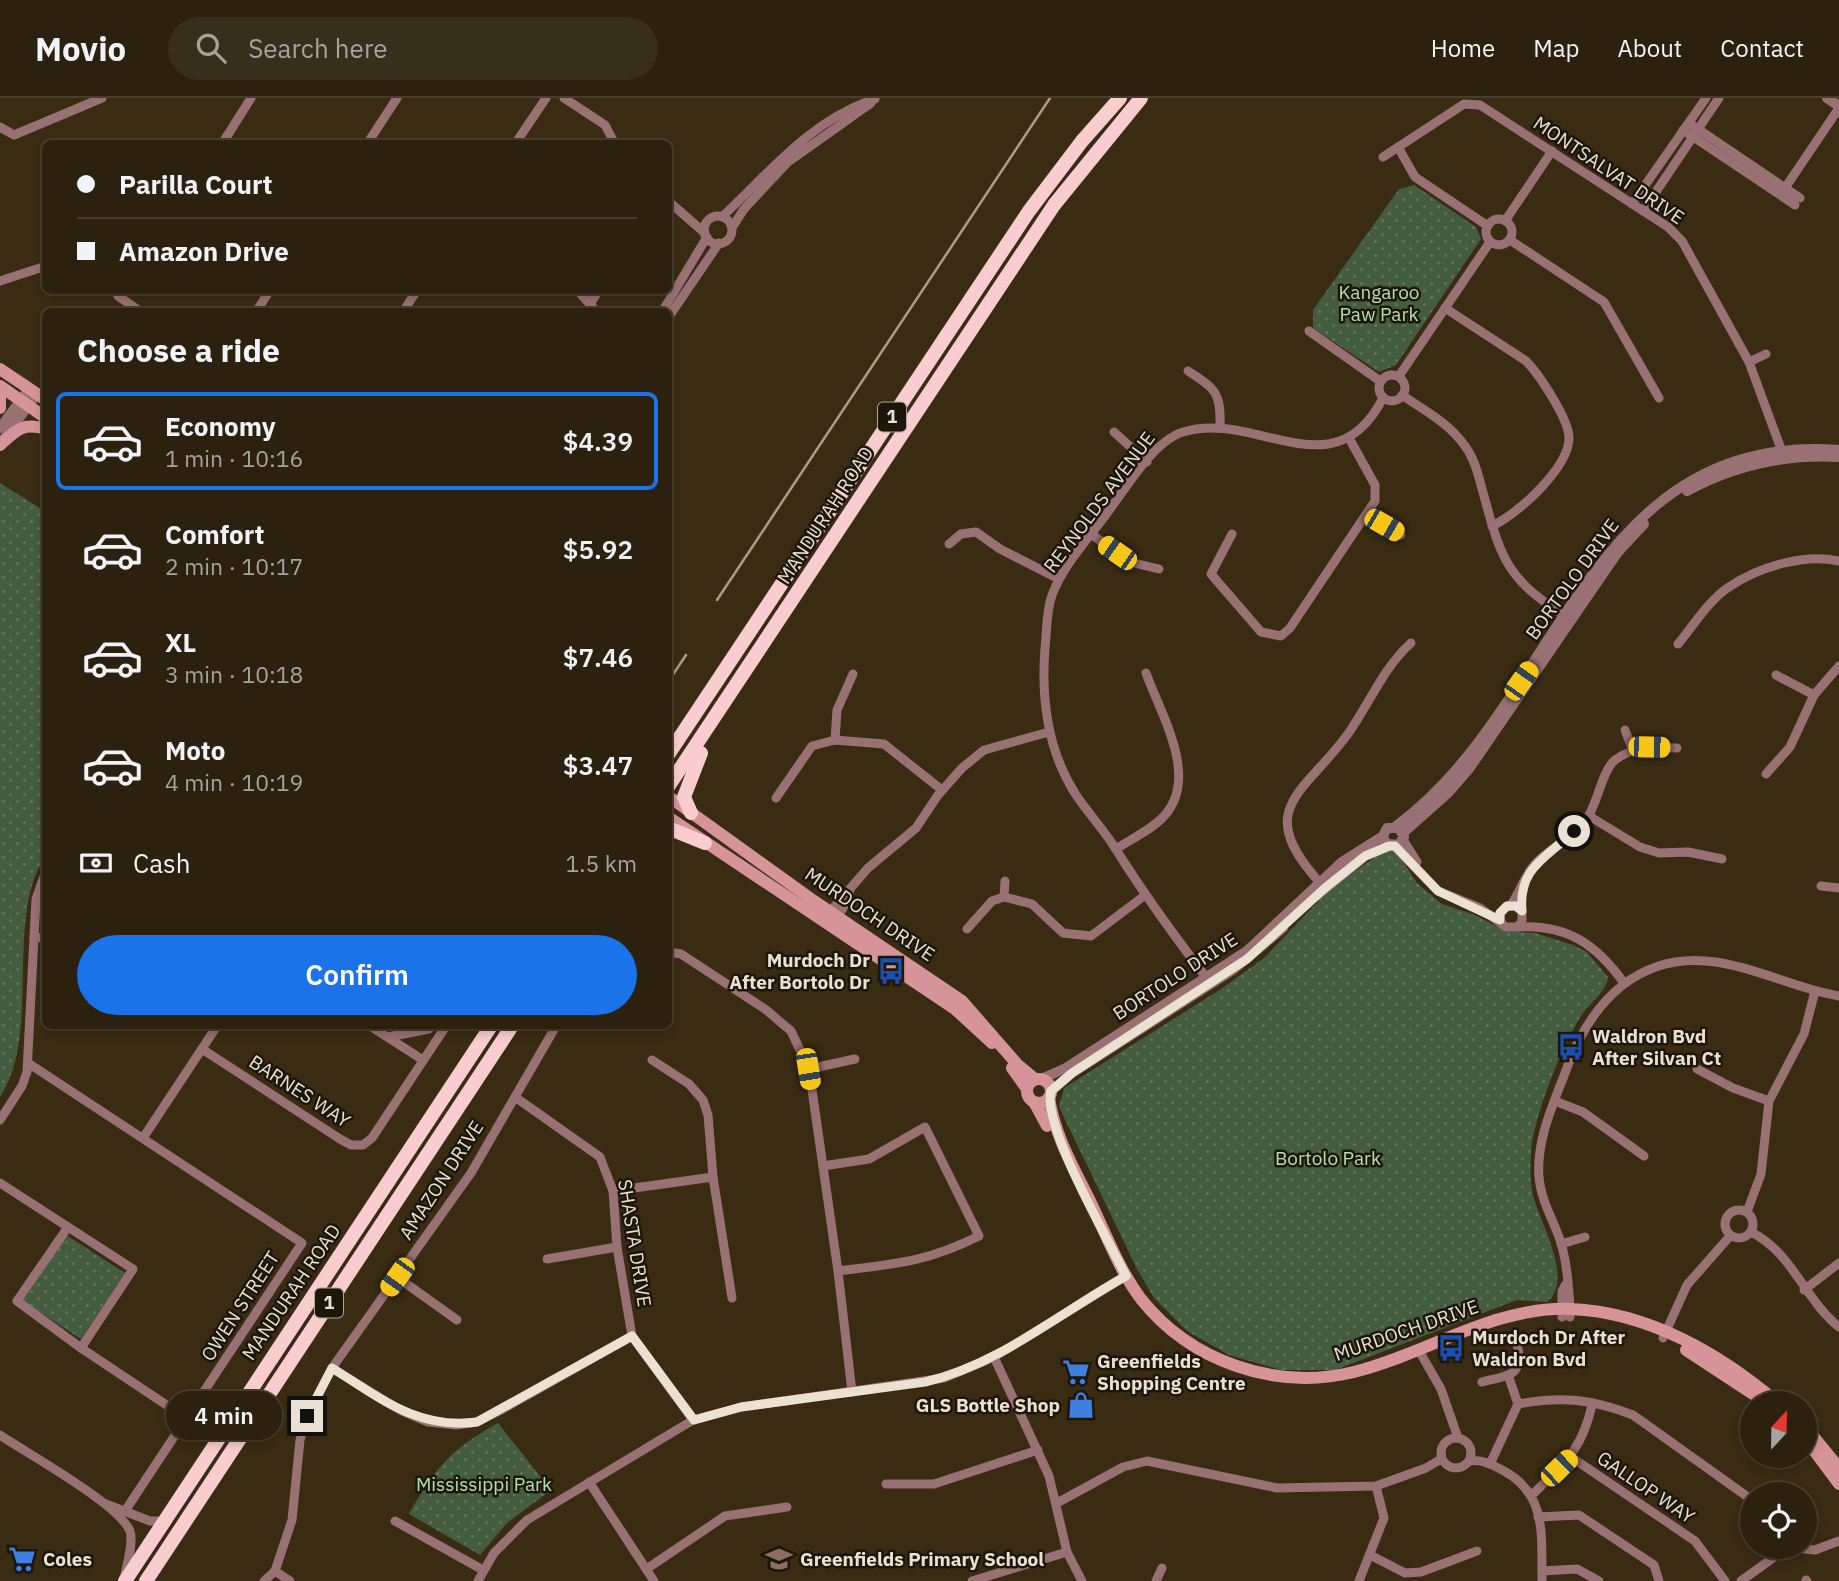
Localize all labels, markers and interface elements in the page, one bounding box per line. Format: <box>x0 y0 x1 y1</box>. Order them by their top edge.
search box <box>168 17 658 80</box>
text: Movio <box>35 27 126 70</box>
icon: search <box>192 29 230 67</box>
text: Search here <box>248 31 388 65</box>
text: Home <box>1431 32 1495 64</box>
text: Map <box>1533 32 1579 64</box>
text: About <box>1617 32 1682 64</box>
text: Contact <box>1720 32 1804 64</box>
street label: MONTSALVAT DRIVE <box>1529 111 1689 229</box>
text: Parilla Court <box>119 167 273 201</box>
text: Amazon Drive <box>119 234 289 268</box>
park label: Kangaroo Paw Park <box>1339 280 1419 326</box>
text: Choose a ride <box>77 329 280 371</box>
road number: 1 <box>878 402 906 432</box>
text: Economy <box>165 409 276 443</box>
icon: car <box>81 410 144 473</box>
text: $4.39 <box>563 424 633 458</box>
street label: REYNOLDS AVENUE <box>1038 427 1160 577</box>
street label: MANDURAH ROAD <box>772 442 878 588</box>
text: 1 min · 10:16 <box>165 443 303 473</box>
car <box>1361 505 1408 545</box>
street label: BORTOLO DRIVE <box>1520 514 1624 644</box>
text: Comfort <box>165 517 264 551</box>
icon: car <box>81 518 144 581</box>
text: $5.92 <box>563 532 633 566</box>
car <box>1094 532 1141 574</box>
text: 2 min · 10:17 <box>165 551 303 581</box>
text: XL <box>165 625 196 659</box>
icon: car <box>81 626 144 689</box>
text: $7.46 <box>563 640 633 674</box>
car <box>1501 658 1542 704</box>
text: 3 min · 10:18 <box>165 659 303 689</box>
text: Moto <box>165 733 225 767</box>
icon: car <box>81 734 144 797</box>
car <box>1628 736 1671 758</box>
text: $3.47 <box>563 748 633 782</box>
text: 4 min · 10:19 <box>165 767 303 797</box>
route start <box>1558 815 1590 847</box>
icon: cash <box>77 844 115 882</box>
text: Cash <box>133 846 190 880</box>
text: 1.5 km <box>566 848 637 878</box>
street label: MURDOCH DRIVE <box>800 862 940 966</box>
street label: BORTOLO DRIVE <box>1108 927 1242 1025</box>
button: Confirm <box>77 935 637 1015</box>
place label: Murdoch Dr After Bortolo Dr <box>729 948 870 994</box>
bus stop icon: Murdoch Dr After Bortolo Dr <box>876 956 906 986</box>
place label: Waldron Bvd After Silvan Ct <box>1592 1024 1721 1070</box>
bus stop icon: Waldron Bvd After Silvan Ct <box>1556 1032 1586 1062</box>
car <box>795 1047 822 1091</box>
street label: BARNES WAY <box>245 1049 356 1133</box>
street label: AMAZON DRIVE <box>394 1116 488 1244</box>
park label: Bortolo Park <box>1275 1146 1381 1170</box>
street label: SHASTA DRIVE <box>613 1177 657 1309</box>
street label: MANDURAH ROAD <box>237 1219 345 1365</box>
street label: OWEN STREET <box>196 1246 285 1365</box>
car <box>377 1254 418 1300</box>
road number: 1 <box>315 1288 343 1318</box>
street label: MURDOCH DRIVE <box>1330 1294 1482 1366</box>
place label: Murdoch Dr After Waldron Bvd <box>1472 1325 1626 1371</box>
bus stop icon: Murdoch Dr After Waldron Bvd <box>1436 1333 1466 1363</box>
place label: Greenfields Shopping Centre <box>1097 1349 1246 1395</box>
supermarket icon: Greenfields Shopping Centre <box>1061 1357 1091 1387</box>
shop icon: GLS Bottle Shop <box>1066 1390 1096 1420</box>
north arrow <box>1740 1391 1816 1468</box>
map controls <box>1740 1391 1817 1559</box>
callout: 4 min <box>167 1392 282 1440</box>
place label: GLS Bottle Shop <box>916 1393 1060 1417</box>
text: 4 min <box>194 1400 254 1430</box>
route end <box>291 1400 323 1432</box>
car <box>1537 1446 1582 1490</box>
street label: GALLOP WAY <box>1593 1446 1700 1529</box>
park label: Mississippi Park <box>416 1472 552 1496</box>
button: locate <box>1740 1482 1817 1559</box>
supermarket icon: Coles <box>7 1544 37 1574</box>
school or university icon: Greenfields Primary School <box>764 1544 794 1574</box>
place label: Coles <box>43 1547 92 1571</box>
place label: Greenfields Primary School <box>800 1547 1044 1571</box>

